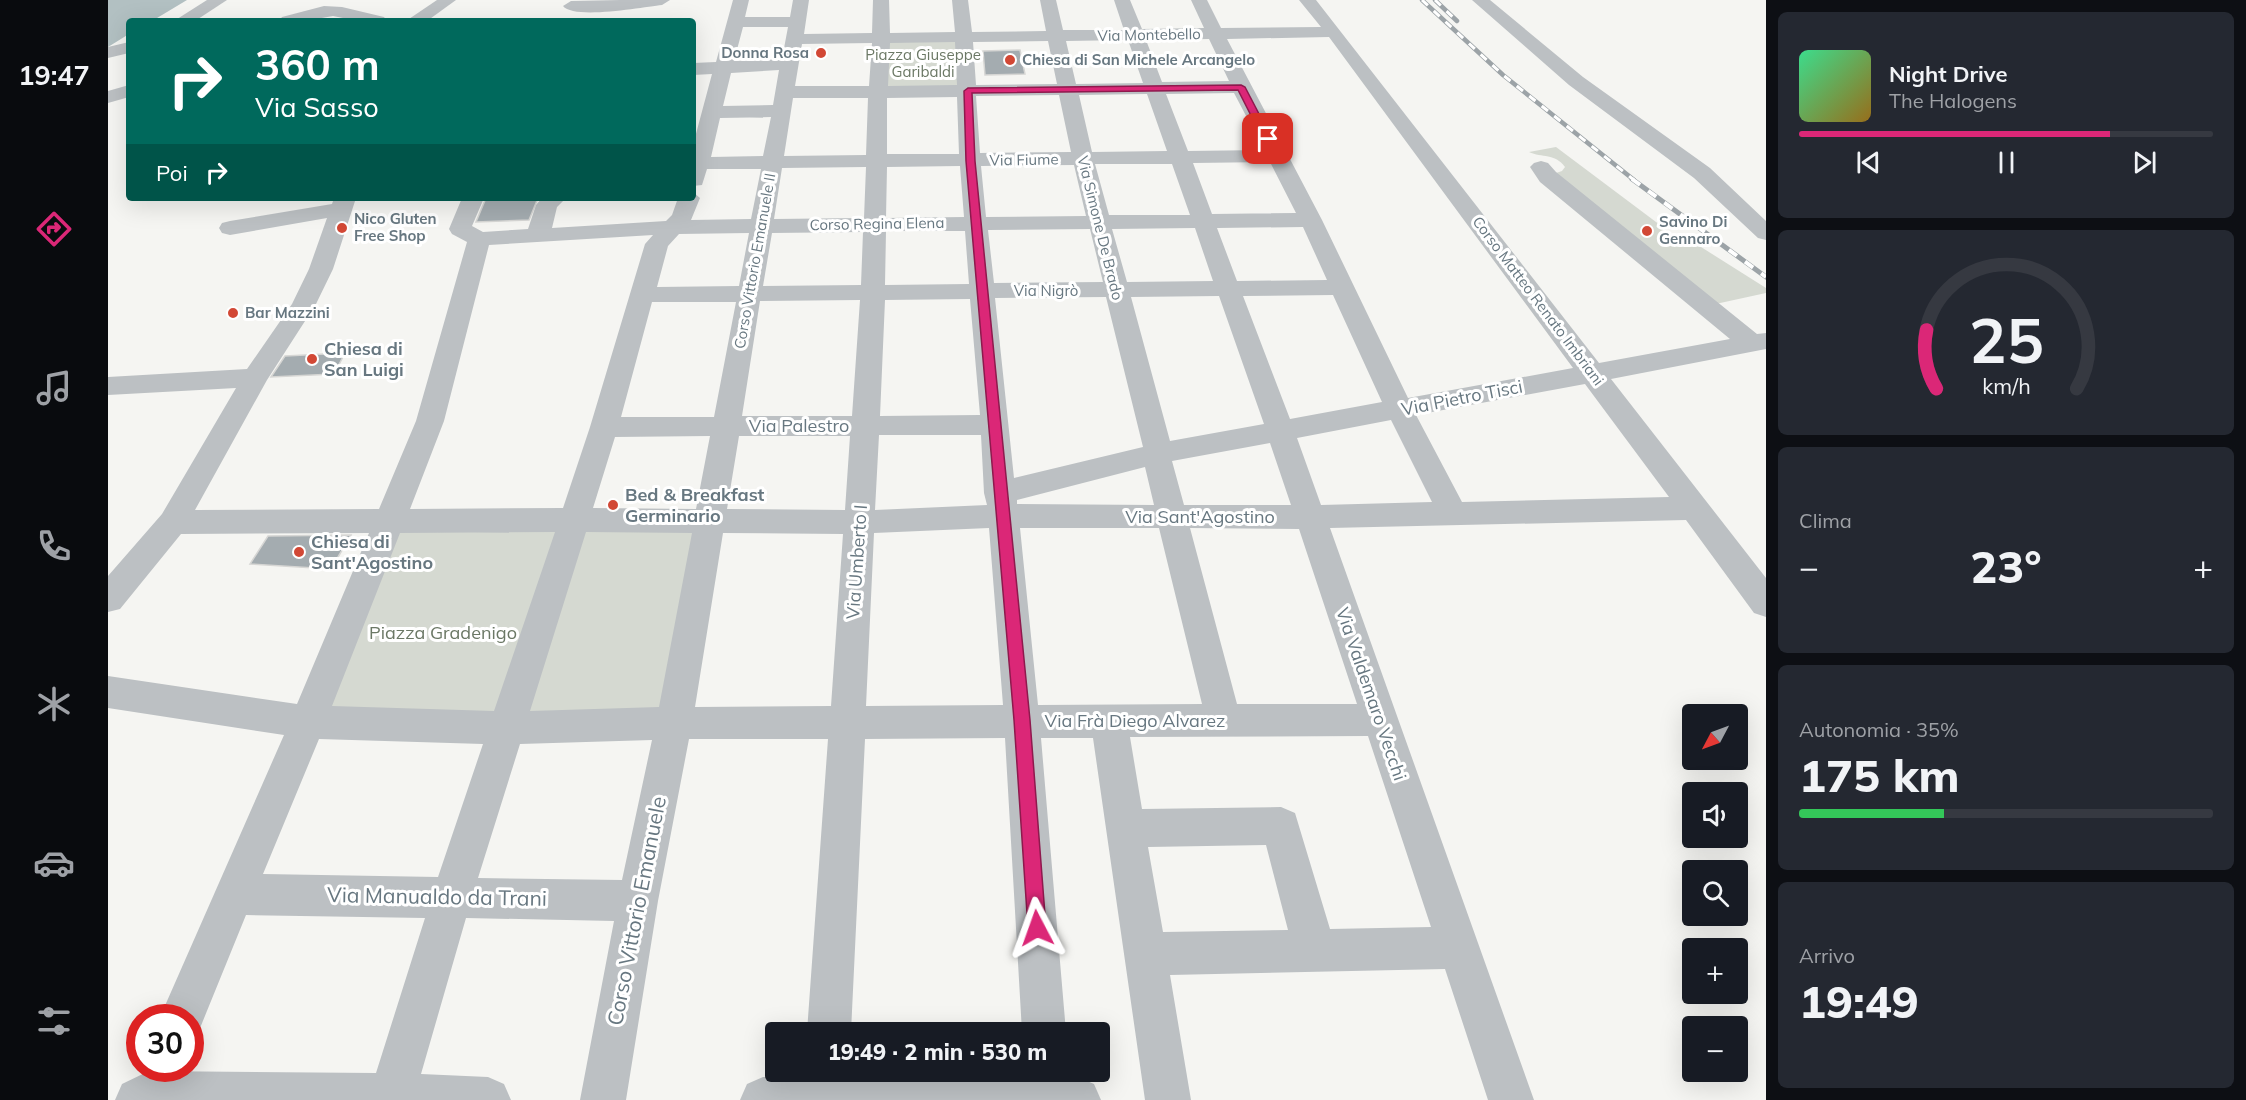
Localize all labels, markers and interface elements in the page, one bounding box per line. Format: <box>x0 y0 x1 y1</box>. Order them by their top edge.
street label: Via Montebello <box>1097 24 1201 45</box>
text: 360 m <box>255 38 380 91</box>
icon: right <box>156 42 234 120</box>
place label: Donna Rosa <box>721 43 809 62</box>
park label: Piazza Giuseppe Garibaldi <box>865 45 981 81</box>
marker: Donna Rosa <box>814 46 828 60</box>
place label: Chiesa di San Michele Arcangelo <box>1022 50 1255 69</box>
marker: Chiesa di San Michele Arcangelo <box>1003 53 1017 67</box>
text: 19:47 <box>18 58 90 92</box>
text: Night Drive <box>1889 60 2008 88</box>
text: The Halogens <box>1889 88 2017 113</box>
text: Via Sasso <box>255 90 379 124</box>
pin <box>1242 113 1293 164</box>
icon: arrive <box>1251 122 1284 155</box>
icon: previous <box>1852 146 1885 179</box>
icon: pause <box>1990 146 2023 179</box>
icon: next <box>2128 146 2161 179</box>
street label: Via Fiume <box>989 149 1059 170</box>
street label: Via Simone De Brado <box>1073 154 1128 302</box>
icon: right <box>200 156 233 189</box>
text: Poi <box>156 159 188 187</box>
street label: Corso Vittorio Emanuele II <box>730 172 779 350</box>
icon: directions <box>33 208 75 250</box>
place label: Nico Gluten Free Shop <box>354 209 436 245</box>
street label: Corso Matteo Renato Imbriani <box>1469 212 1608 389</box>
place label: Savino Di Gennaro <box>1659 212 1727 248</box>
street label: Corso Regina Elena <box>810 213 944 234</box>
marker: Nico Gluten Free Shop <box>335 221 349 235</box>
marker: Savino Di Gennaro <box>1640 224 1654 238</box>
street label: Via Nigrò <box>1014 281 1078 300</box>
text: 25 <box>1969 301 2043 380</box>
place label: Bar Mazzini <box>245 303 330 322</box>
marker: Bar Mazzini <box>226 306 240 320</box>
place label: Chiesa di San Luigi <box>324 337 404 381</box>
marker: Chiesa di San Luigi <box>305 352 319 366</box>
icon: music <box>33 367 75 409</box>
text: km/h <box>1982 373 2030 400</box>
street label: Via Pietro Tisci <box>1399 374 1525 421</box>
street label: Via Palestro <box>749 414 849 437</box>
place label: Bed & Breakfast Germinario <box>625 483 765 527</box>
marker: Bed & Breakfast Germinario <box>606 498 620 512</box>
street label: Via Umberto I <box>841 504 872 620</box>
street label: Via Sant'Agostino <box>1125 505 1275 528</box>
text: Clima <box>1799 508 1852 533</box>
icon: phone <box>33 525 75 567</box>
place label: Chiesa di Sant'Agostino <box>311 530 433 574</box>
text: 23° <box>1970 538 2042 594</box>
marker: Chiesa di Sant'Agostino <box>292 545 306 559</box>
text: − <box>1799 546 1819 587</box>
text: + <box>2193 546 2213 587</box>
street label: Via Valdemaro Vecchi <box>1331 604 1412 783</box>
park label: Piazza Gradenigo <box>369 621 517 644</box>
icon: climate <box>33 683 75 725</box>
north arrow <box>1682 704 1748 770</box>
map controls <box>1682 704 1748 1082</box>
street label: Via Frà Diego Alvarez <box>1045 709 1225 732</box>
text: Autonomia · 35% <box>1799 717 1959 742</box>
text: 175 km <box>1799 747 1960 803</box>
button: sound <box>1682 782 1748 848</box>
street label: Corso Vittorio Emanuele <box>601 794 671 1028</box>
icon: car <box>33 842 75 884</box>
button: search <box>1682 860 1748 926</box>
street label: Via Manualdo da Trani <box>327 881 547 911</box>
position arrow <box>1005 896 1069 960</box>
button: + <box>1682 938 1748 1004</box>
text: Arrivo <box>1799 943 1855 968</box>
text: 19:49 <box>1799 973 1919 1029</box>
icon: filters <box>33 1000 75 1042</box>
speed limit sign: 30 <box>126 1004 204 1082</box>
button: − <box>1682 1016 1748 1082</box>
text: 19:49 · 2 min · 530 m <box>828 1038 1047 1066</box>

